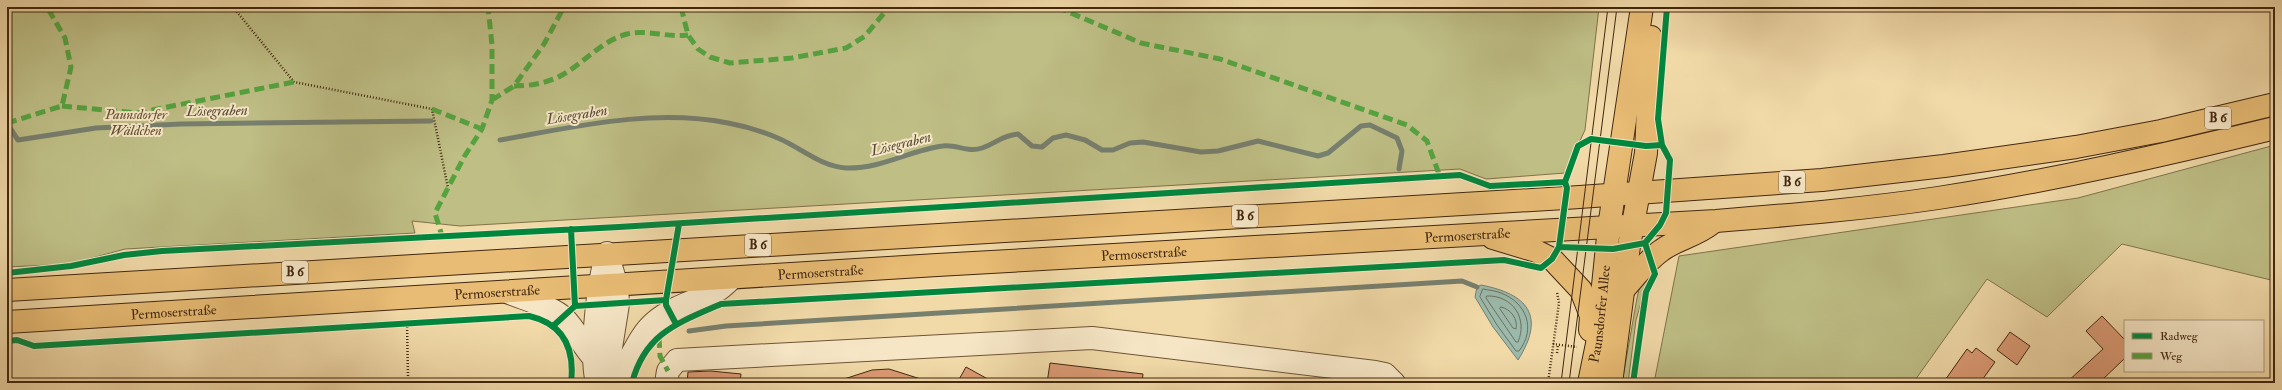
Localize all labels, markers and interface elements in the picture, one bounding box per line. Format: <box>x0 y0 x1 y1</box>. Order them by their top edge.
water label: Lösegraben <box>185 101 248 121</box>
water label: Lösegraben <box>544 101 609 129</box>
park label: Paunsdorfer Wäldchen <box>104 106 168 139</box>
road number: B 6 <box>2205 107 2231 129</box>
water label: Lösegraben <box>868 127 933 161</box>
road number: B 6 <box>1779 171 1805 193</box>
road number: B 6 <box>1232 205 1258 227</box>
street label: Permoserstraße <box>1424 224 1511 246</box>
road number: B 6 <box>745 234 771 256</box>
street label: Permoserstraße <box>1100 242 1188 264</box>
road number: B 6 <box>282 261 308 283</box>
street label: Permoserstraße <box>777 261 864 283</box>
street label: Paunsdorfer Allee <box>1585 264 1614 364</box>
street label: Permoserstraße <box>454 281 541 303</box>
street label: Permoserstraße <box>130 301 217 323</box>
legend <box>2124 320 2264 372</box>
text: Radweg <box>2160 329 2199 344</box>
text: Weg <box>2159 349 2183 364</box>

